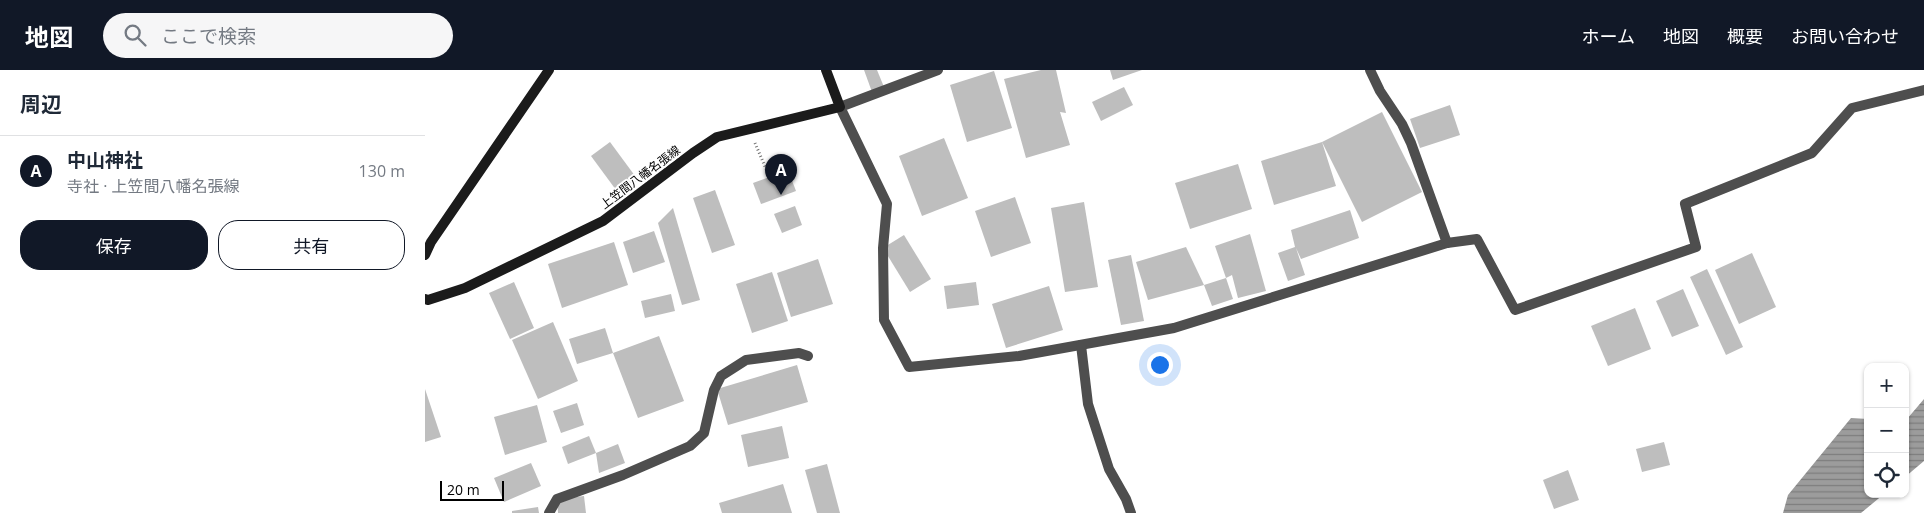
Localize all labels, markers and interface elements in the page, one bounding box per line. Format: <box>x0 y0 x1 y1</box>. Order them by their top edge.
search box <box>103 13 453 58</box>
text: 地図 <box>25 20 73 53</box>
icon: search <box>121 21 149 49</box>
text: ここで検索 <box>161 23 256 49</box>
text: ホーム <box>1582 24 1635 48</box>
text: 地図 <box>1663 24 1699 48</box>
text: 概要 <box>1727 24 1763 48</box>
text: お問い合わせ <box>1791 24 1899 48</box>
text: 周辺 <box>20 90 62 118</box>
street label: 上笠間八幡名張線 <box>597 141 683 213</box>
text: 中山神社 <box>67 147 143 173</box>
pin: A <box>765 154 797 195</box>
text: A <box>30 160 42 182</box>
text: 130 m <box>359 160 405 182</box>
text: 寺社 · 上笠間八幡名張線 <box>67 175 240 197</box>
button: 保存 <box>20 220 208 270</box>
button: 共有 <box>218 220 405 270</box>
your location <box>1147 352 1173 378</box>
map controls <box>1864 363 1909 498</box>
button: + <box>1864 363 1909 408</box>
button: − <box>1864 408 1909 453</box>
button: locate <box>1864 453 1909 498</box>
scale bar <box>440 478 504 501</box>
text: 20 m <box>447 480 480 499</box>

